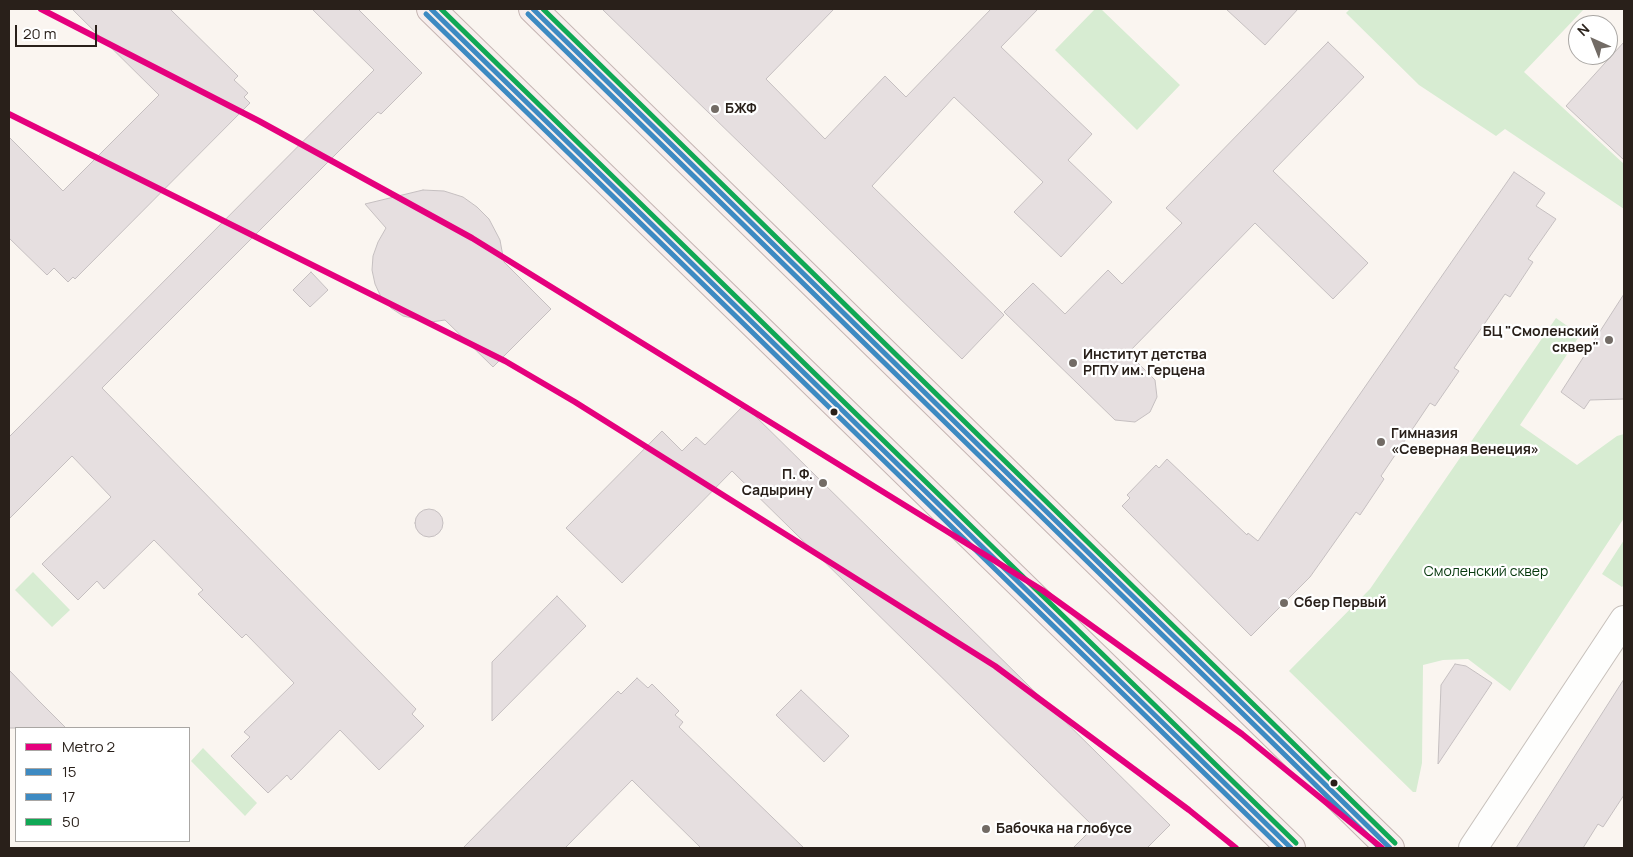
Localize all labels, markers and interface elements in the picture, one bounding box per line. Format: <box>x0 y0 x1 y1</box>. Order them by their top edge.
scale bar <box>18 15 100 47</box>
north arrow <box>1568 15 1618 65</box>
text: N <box>1573 19 1593 40</box>
text: 20 m <box>23 23 56 44</box>
place label: БЖФ <box>725 101 757 117</box>
marker: БЖФ <box>709 103 721 115</box>
place label: БЦ "Смоленский сквер" <box>1483 324 1599 357</box>
marker: БЦ "Смоленский сквер" <box>1603 334 1615 346</box>
place label: Институт детства РГПУ им. Герцена <box>1083 347 1207 380</box>
marker: Институт детства РГПУ им. Герцена <box>1067 357 1079 369</box>
unlabelled marker <box>829 407 839 417</box>
place label: Гимназия «Северная Венеция» <box>1391 426 1539 458</box>
marker: Гимназия «Северная Венеция» <box>1375 436 1387 448</box>
place label: П. Ф. Садырину <box>742 467 813 500</box>
marker: П. Ф. Садырину <box>817 477 829 489</box>
park label: Смоленский сквер <box>1424 564 1548 580</box>
place label: Сбер Первый <box>1294 595 1386 611</box>
marker: Сбер Первый <box>1278 597 1290 609</box>
legend <box>15 727 190 842</box>
text: Metro 2 <box>62 736 115 757</box>
text: 15 <box>62 761 77 782</box>
unlabelled marker <box>1329 778 1339 788</box>
text: 17 <box>62 786 75 807</box>
text: 50 <box>62 811 80 832</box>
place label: Бабочка на глобусе <box>996 821 1132 837</box>
marker: Бабочка на глобусе <box>980 823 992 835</box>

